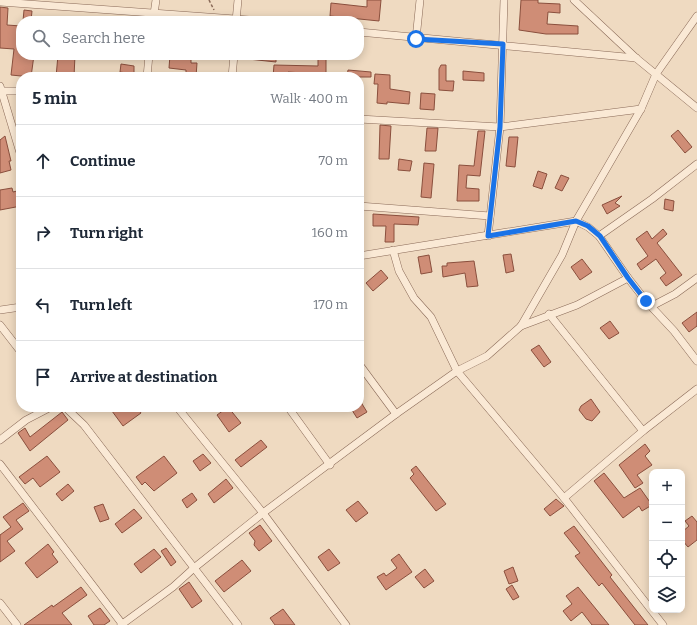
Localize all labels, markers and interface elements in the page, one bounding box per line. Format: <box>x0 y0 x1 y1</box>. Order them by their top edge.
search box <box>16 16 364 60</box>
icon: search <box>30 27 52 49</box>
text: Search here <box>62 29 145 47</box>
route start <box>407 30 425 48</box>
text: 5 min <box>32 88 77 109</box>
text: Walk · 400 m <box>270 91 348 106</box>
icon: ahead <box>32 150 54 172</box>
text: Continue <box>70 152 136 170</box>
text: 70 m <box>318 153 348 168</box>
icon: right <box>32 222 54 244</box>
text: Turn right <box>70 224 143 242</box>
text: 160 m <box>312 225 348 240</box>
route end <box>637 292 655 310</box>
icon: left <box>32 294 54 316</box>
text: Turn left <box>70 296 132 314</box>
text: 170 m <box>313 297 348 312</box>
icon: arrive <box>32 366 54 388</box>
text: Arrive at destination <box>70 368 217 386</box>
map controls <box>649 469 685 613</box>
button: + <box>649 469 685 505</box>
button: − <box>649 505 685 541</box>
button: locate <box>649 541 685 577</box>
button: layers <box>649 577 685 613</box>

